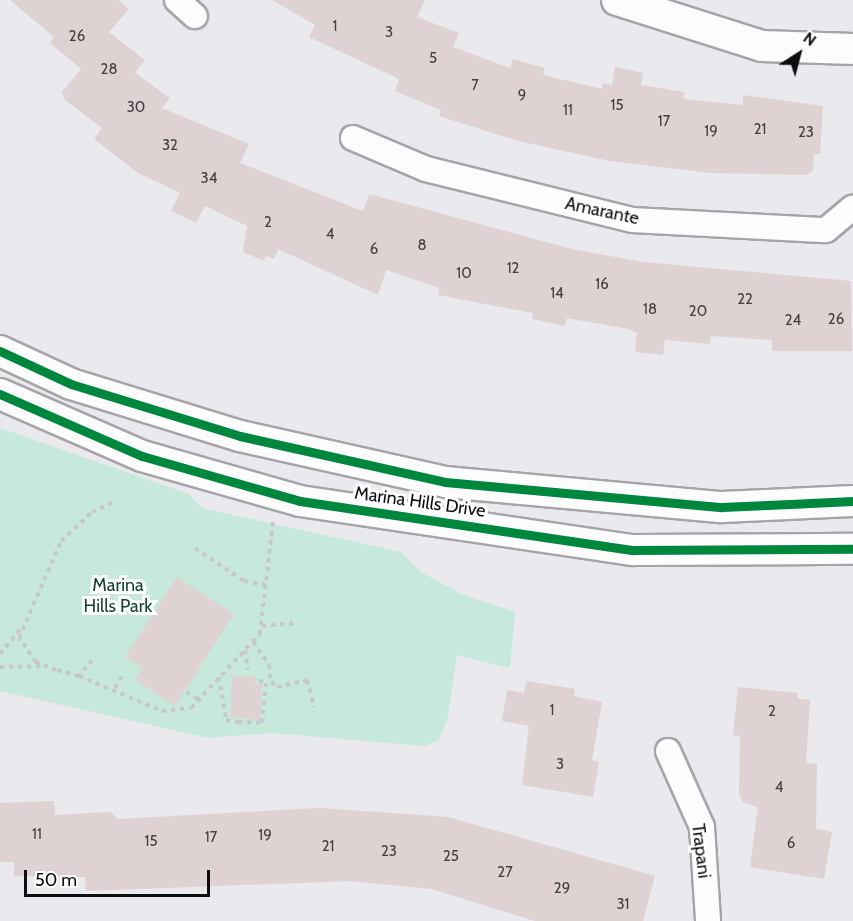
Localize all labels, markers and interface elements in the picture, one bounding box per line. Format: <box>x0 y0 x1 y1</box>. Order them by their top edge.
house number: 1 <box>333 18 337 36</box>
house number: 3 <box>385 24 393 42</box>
north arrow <box>769 24 829 84</box>
house number: 26 <box>69 28 85 46</box>
text: N <box>800 28 820 50</box>
house number: 5 <box>429 50 437 68</box>
house number: 28 <box>101 61 117 79</box>
house number: 7 <box>471 77 479 95</box>
house number: 9 <box>518 87 526 105</box>
house number: 15 <box>610 97 624 115</box>
house number: 30 <box>127 99 145 117</box>
house number: 11 <box>563 102 573 120</box>
house number: 17 <box>658 113 670 131</box>
house number: 21 <box>754 121 766 139</box>
house number: 19 <box>704 123 718 141</box>
house number: 23 <box>798 124 814 142</box>
house number: 32 <box>162 137 178 155</box>
house number: 34 <box>201 170 217 188</box>
street label: Amarante <box>563 193 641 229</box>
house number: 2 <box>264 214 272 232</box>
house number: 4 <box>326 226 334 244</box>
house number: 8 <box>417 237 427 255</box>
house number: 6 <box>370 241 378 259</box>
house number: 12 <box>507 260 519 278</box>
house number: 10 <box>456 265 472 283</box>
house number: 16 <box>595 276 609 294</box>
house number: 14 <box>550 285 564 303</box>
house number: 22 <box>737 291 753 309</box>
house number: 18 <box>643 301 657 319</box>
house number: 20 <box>689 303 707 321</box>
house number: 26 <box>828 311 844 329</box>
house number: 24 <box>785 312 801 330</box>
street label: Marina Hills Drive <box>353 482 487 522</box>
park label: Marina Hills Park <box>84 575 152 618</box>
house number: 1 <box>550 702 554 720</box>
house number: 2 <box>768 703 776 721</box>
house number: 3 <box>556 756 564 774</box>
house number: 4 <box>775 779 783 797</box>
street label: Trapani <box>687 823 715 879</box>
house number: 11 <box>32 826 42 844</box>
house number: 19 <box>258 827 272 845</box>
house number: 17 <box>205 829 217 847</box>
house number: 15 <box>144 833 158 851</box>
house number: 6 <box>787 835 795 853</box>
house number: 21 <box>322 838 334 856</box>
house number: 23 <box>381 843 397 861</box>
house number: 25 <box>443 848 459 866</box>
scale bar <box>27 858 213 896</box>
house number: 27 <box>497 864 513 882</box>
text: 50 m <box>35 869 77 891</box>
house number: 29 <box>554 880 570 898</box>
house number: 31 <box>616 896 630 914</box>

